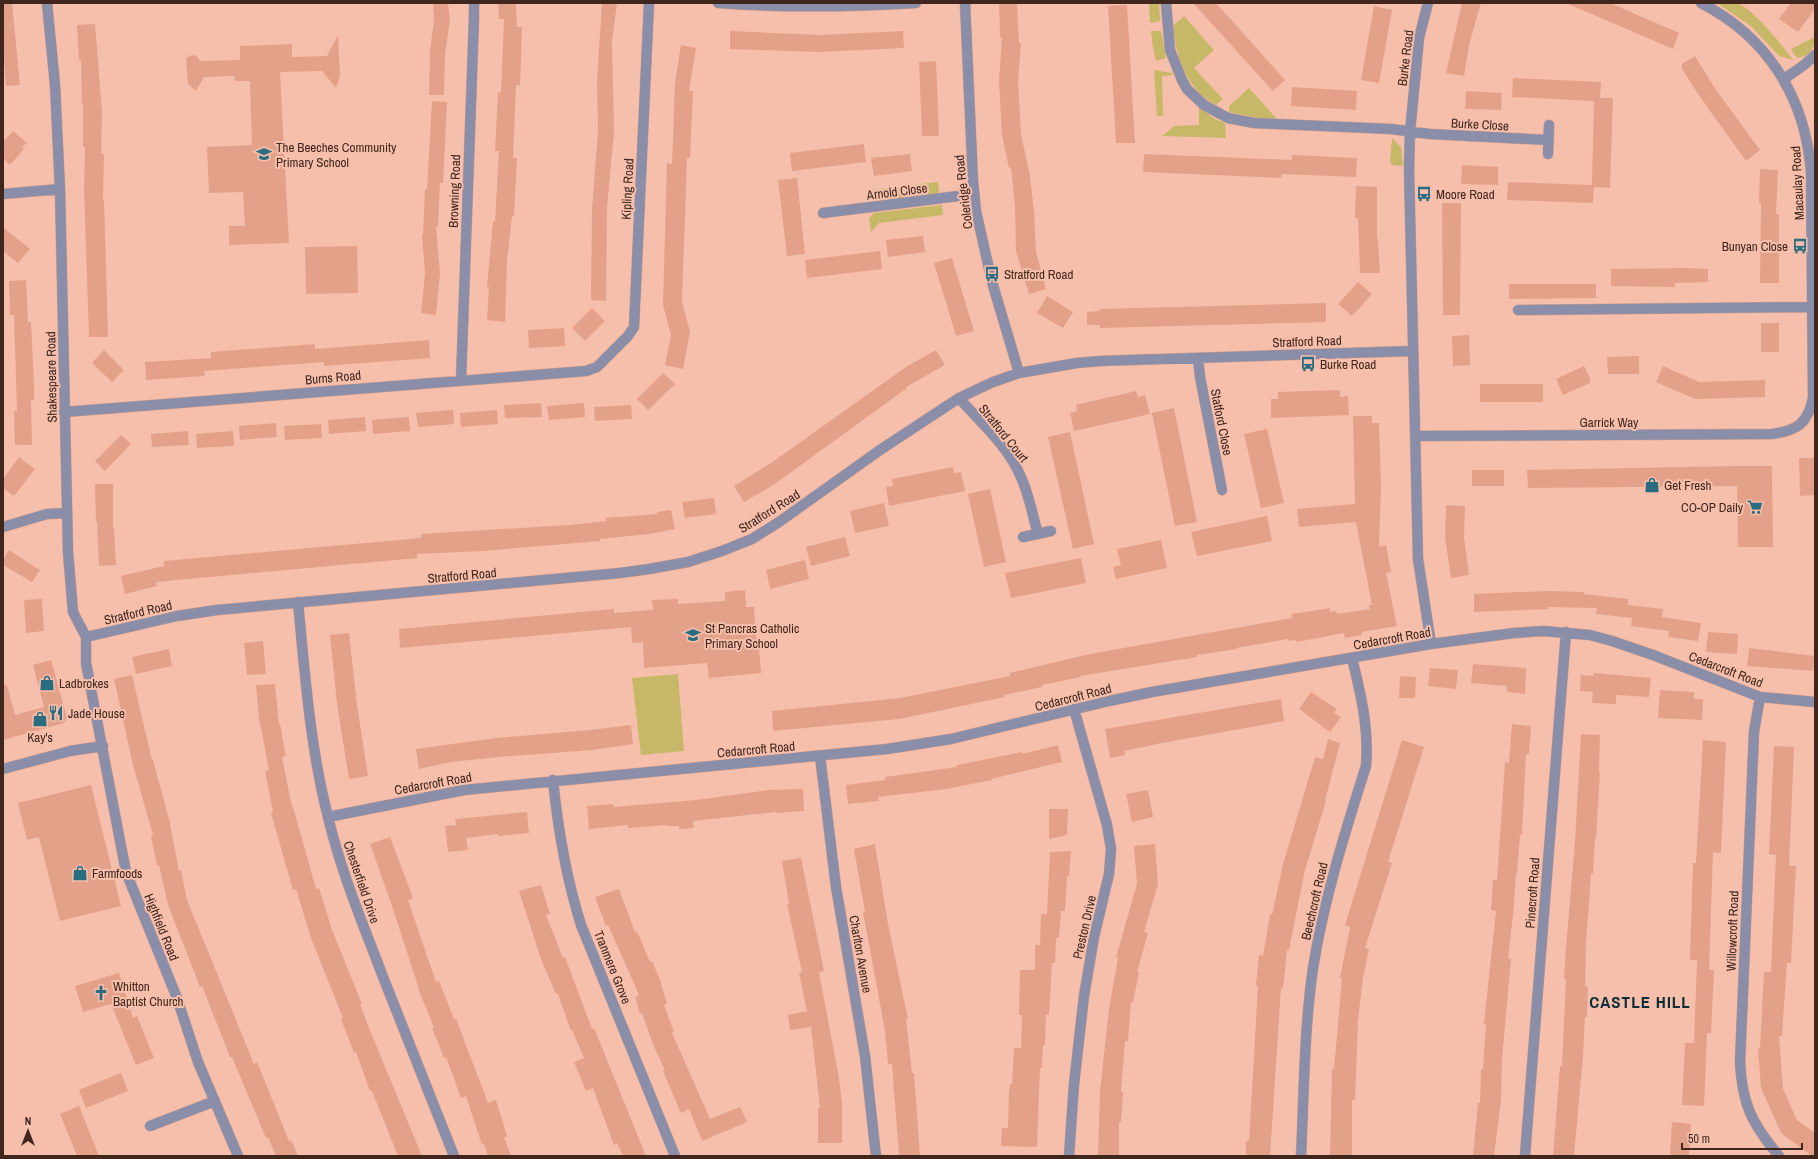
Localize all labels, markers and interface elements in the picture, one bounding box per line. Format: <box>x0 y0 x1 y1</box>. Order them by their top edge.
street label: Burke Road <box>1394 29 1417 87</box>
street label: Burke Close <box>1451 114 1509 135</box>
place label: The Beeches Community Primary School <box>276 139 397 171</box>
school or university icon: The Beeches Community Primary School <box>255 145 273 163</box>
street label: Macaulay Road <box>1787 145 1808 220</box>
street label: Browning Road <box>445 154 464 228</box>
street label: Coleridge Road <box>951 154 976 230</box>
street label: Kipling Road <box>617 158 638 220</box>
street label: Arnold Close <box>865 179 928 204</box>
bus stop icon: Moore Road <box>1415 185 1433 203</box>
place label: Moore Road <box>1436 186 1495 203</box>
bus stop icon: Bunyan Close <box>1791 237 1809 255</box>
place label: Bunyan Close <box>1722 238 1788 255</box>
bus stop icon: Stratford Road <box>983 265 1001 283</box>
place label: Stratford Road <box>1004 266 1073 283</box>
street label: Shakespeare Road <box>42 331 61 423</box>
street label: Stratford Road <box>1272 332 1342 351</box>
bus stop icon: Burke Road <box>1299 355 1317 373</box>
place label: Burke Road <box>1320 356 1376 373</box>
street label: Burns Road <box>304 367 362 388</box>
street label: Statford Close <box>1207 387 1236 457</box>
street label: Stratford Court <box>975 401 1032 466</box>
street label: Garrick Way <box>1580 414 1639 431</box>
shop icon: Get Fresh <box>1643 476 1661 494</box>
place label: Get Fresh <box>1664 477 1711 494</box>
street label: Stratford Road <box>735 486 803 537</box>
supermarket icon: CO-OP Daily <box>1746 498 1764 516</box>
place label: CO-OP Daily <box>1681 499 1744 516</box>
street label: Stratford Road <box>427 564 497 587</box>
street label: Stratford Road <box>102 596 174 629</box>
place label: St Pancras Catholic Primary School <box>705 620 799 652</box>
street label: Cedarcroft Road <box>1352 623 1432 654</box>
school or university icon: St Pancras Catholic Primary School <box>684 626 702 644</box>
street label: Cedarcroft Road <box>1686 648 1765 691</box>
shop icon: Ladbrokes <box>38 674 56 692</box>
place label: Ladbrokes <box>59 675 109 692</box>
street label: Cedarcroft Road <box>1033 680 1113 715</box>
restaurant icon: Jade House <box>47 704 65 722</box>
place label: Jade House <box>68 705 125 722</box>
shop icon: Kay's <box>31 710 49 728</box>
place label: Kay's <box>27 729 53 746</box>
street label: Cedarcroft Road <box>716 738 796 761</box>
street label: Cedarcroft Road <box>393 768 473 799</box>
street label: Chesterfield Drive <box>340 839 384 926</box>
street label: Pinecroft Road <box>1522 857 1543 929</box>
street label: Beechcroft Road <box>1297 860 1332 942</box>
shop icon: Farmfoods <box>71 864 89 882</box>
place label: Farmfoods <box>92 865 142 882</box>
street label: Willowcroft Road <box>1723 890 1742 972</box>
street label: Highfield Road <box>140 891 183 963</box>
street label: Preston Drive <box>1069 893 1100 961</box>
street label: Charlton Avenue <box>845 914 876 994</box>
street label: Tranmere Grove <box>590 928 635 1007</box>
place label: Whitton Baptist Church <box>113 978 184 1010</box>
church icon: Whitton Baptist Church <box>92 984 110 1002</box>
district label: CASTLE HILL <box>1589 990 1691 1013</box>
north arrow <box>8 1111 48 1151</box>
text: N <box>25 1114 31 1128</box>
scale bar <box>1682 1125 1802 1151</box>
text: 50 m <box>1688 1131 1710 1147</box>

